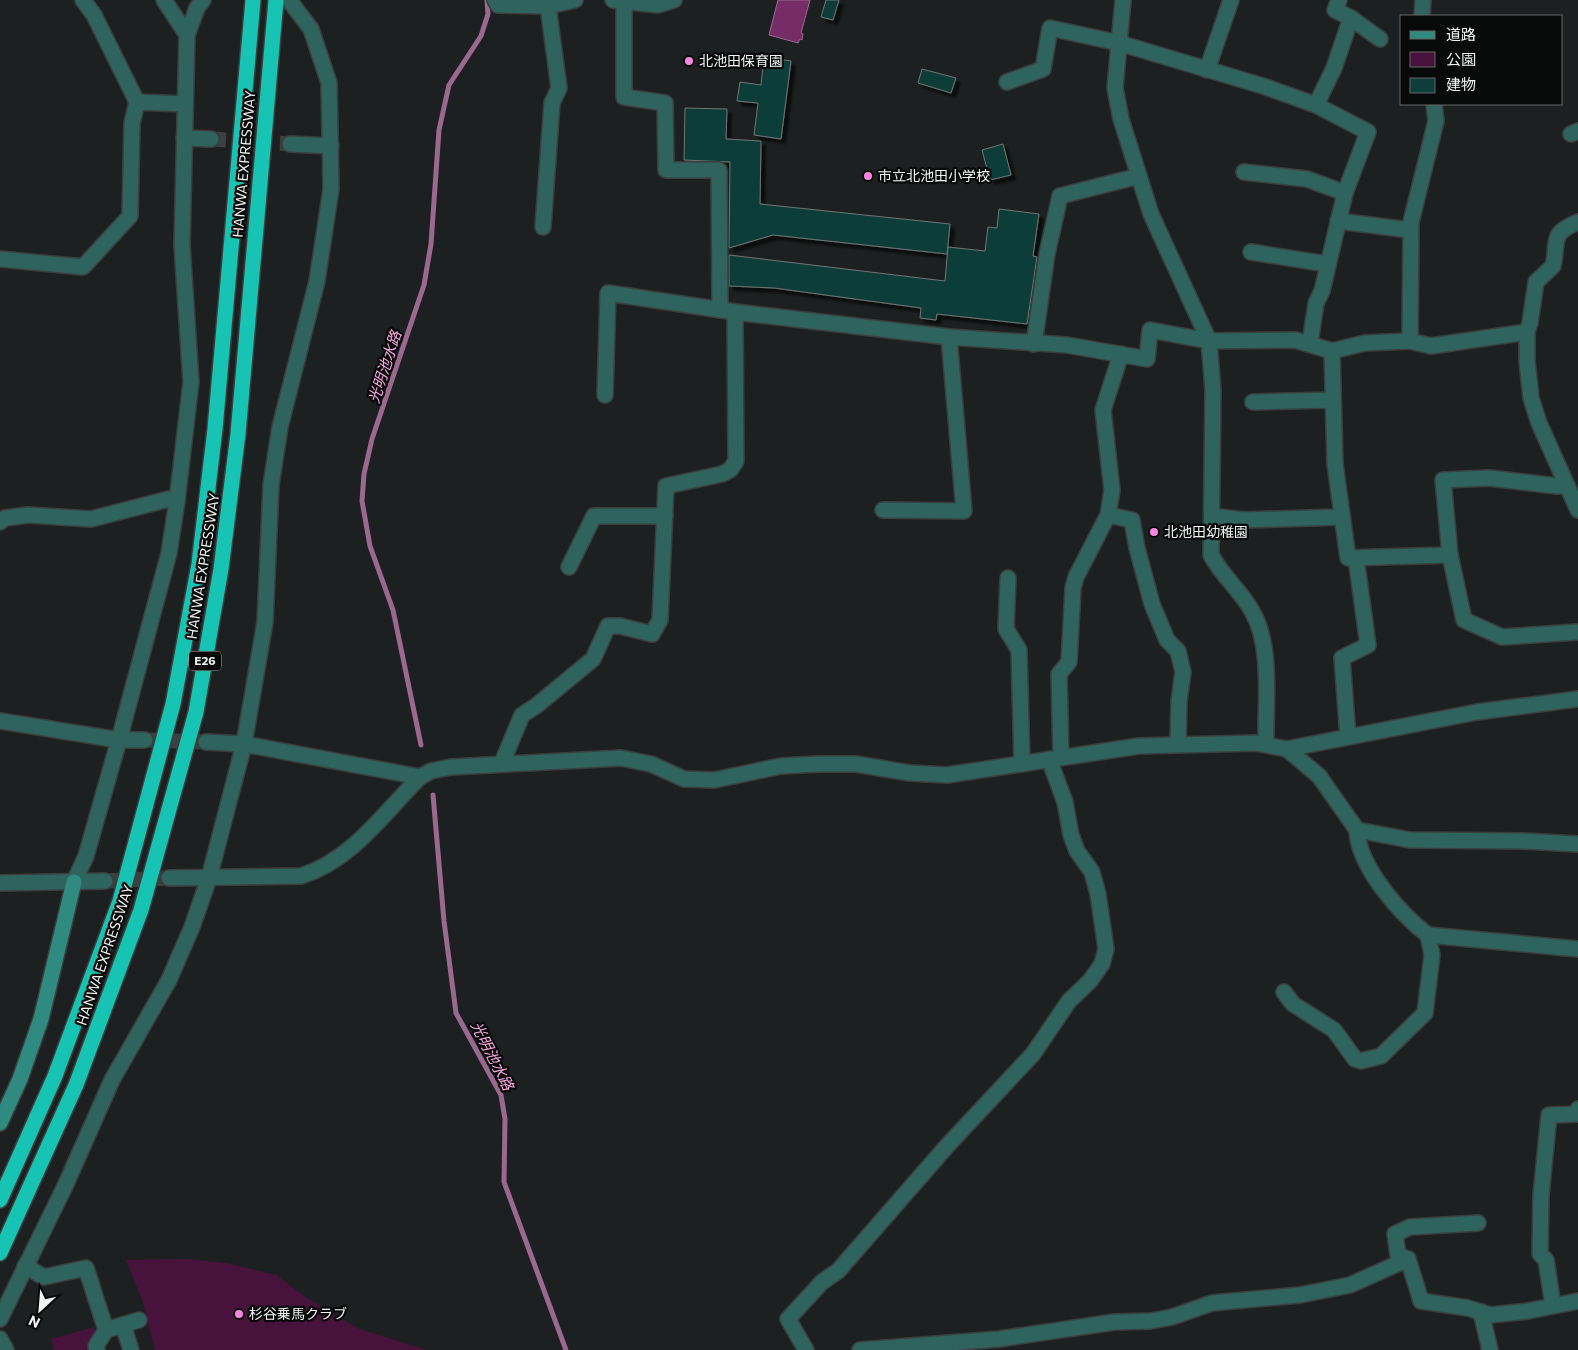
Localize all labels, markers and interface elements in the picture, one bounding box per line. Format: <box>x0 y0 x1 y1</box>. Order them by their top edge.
legend <box>1400 15 1563 105</box>
text: 道路 <box>1446 25 1476 43</box>
text: 公園 <box>1446 50 1476 68</box>
place label: 北池田保育園 <box>699 52 783 69</box>
marker: 北池田保育園 <box>683 55 695 67</box>
text: 建物 <box>1446 75 1476 93</box>
street label: HANWA EXPRESSWAY <box>229 90 258 238</box>
place label: 市立北池田小学校 <box>878 167 990 184</box>
marker: 市立北池田小学校 <box>862 170 874 182</box>
water label: 光明池水路 <box>364 326 405 405</box>
street label: HANWA EXPRESSWAY <box>183 492 222 640</box>
place label: 北池田幼稚園 <box>1164 523 1248 540</box>
marker: 北池田幼稚園 <box>1148 526 1160 538</box>
road number: E26 <box>189 651 221 670</box>
street label: HANWA EXPRESSWAY <box>72 882 137 1027</box>
water label: 光明池水路 <box>468 1018 519 1095</box>
north arrow <box>15 1285 65 1335</box>
place label: 杉谷乗馬クラブ <box>249 1305 347 1322</box>
marker: 杉谷乗馬クラブ <box>233 1308 245 1320</box>
text: N <box>26 1312 43 1332</box>

